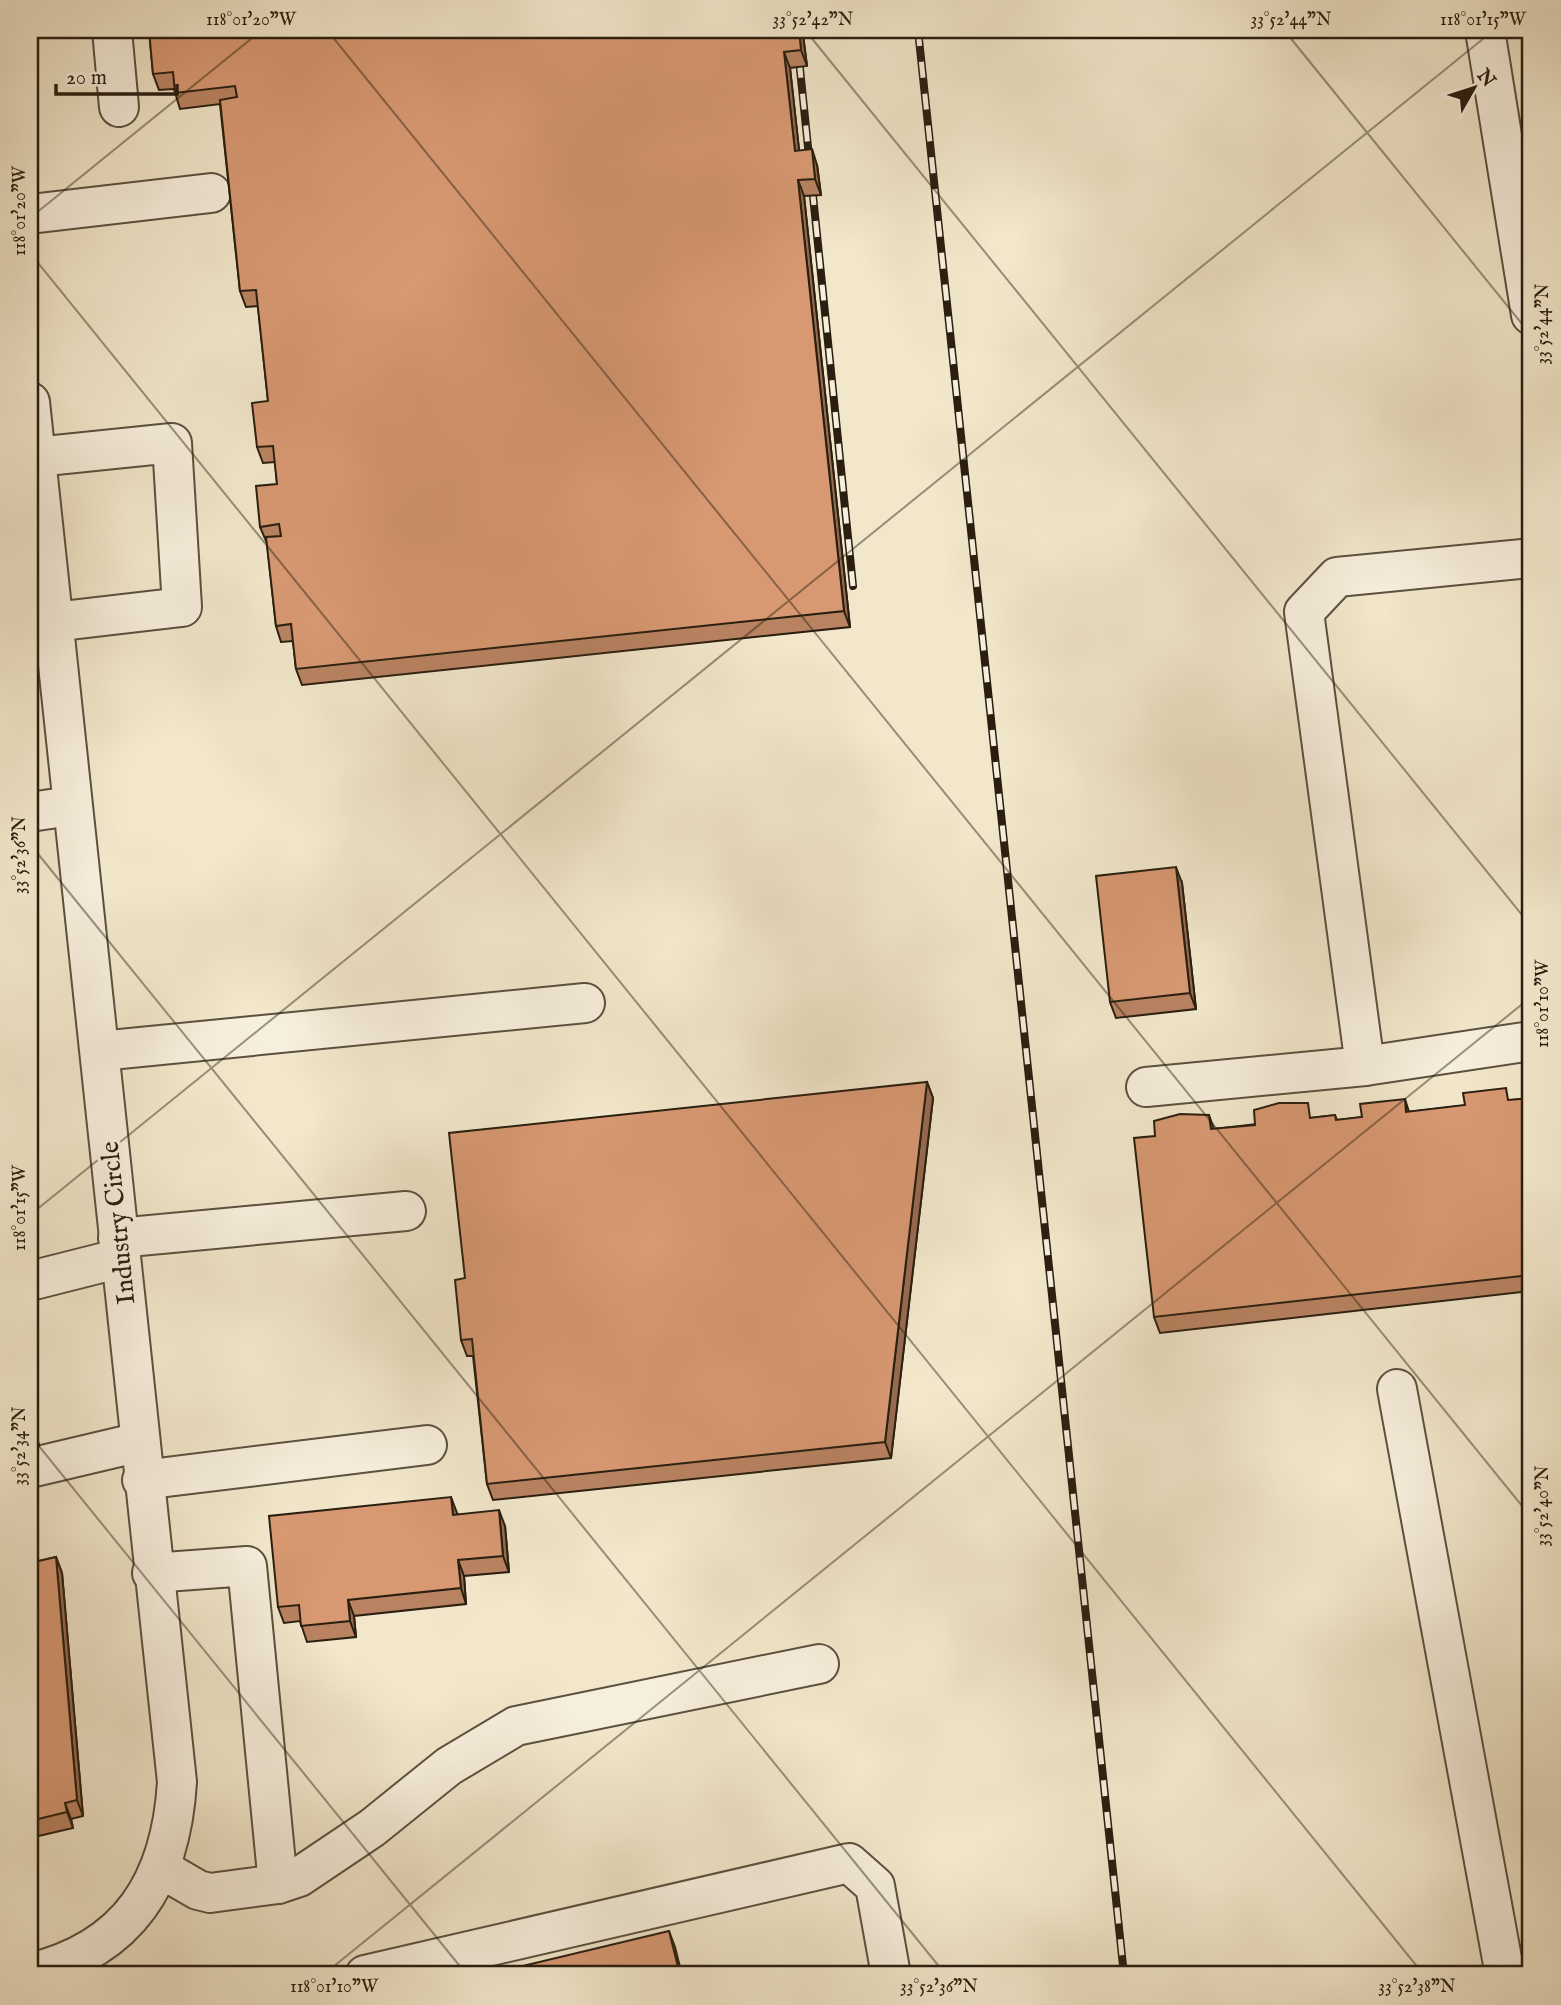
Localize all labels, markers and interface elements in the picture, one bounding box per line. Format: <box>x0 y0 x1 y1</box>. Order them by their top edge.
text: 118°01'20"W <box>206 9 297 32</box>
text: 33°52'42"N <box>773 9 854 32</box>
text: 33°52'44"N <box>1250 9 1332 32</box>
text: 118°01'15"W <box>1440 9 1527 32</box>
scale bar <box>56 52 177 96</box>
north arrow <box>1438 52 1508 122</box>
text: N <box>1471 64 1501 93</box>
text: 20 m <box>66 65 107 92</box>
text: 118°01'20"W <box>9 165 32 256</box>
text: 33°52'44"N <box>1532 283 1555 365</box>
text: 33°52'36"N <box>9 816 32 894</box>
text: 118°01'10"W <box>1532 959 1555 1048</box>
street label: Industry Circle <box>94 1140 143 1306</box>
text: 118°01'15"W <box>9 1164 32 1251</box>
text: 33°52'34"N <box>9 1406 32 1486</box>
text: 33°52'40"N <box>1532 1465 1555 1547</box>
text: 118°01'10"W <box>290 1976 379 1999</box>
text: 33°52'36"N <box>900 1976 978 1999</box>
text: 33°52'38"N <box>1378 1976 1456 1999</box>

